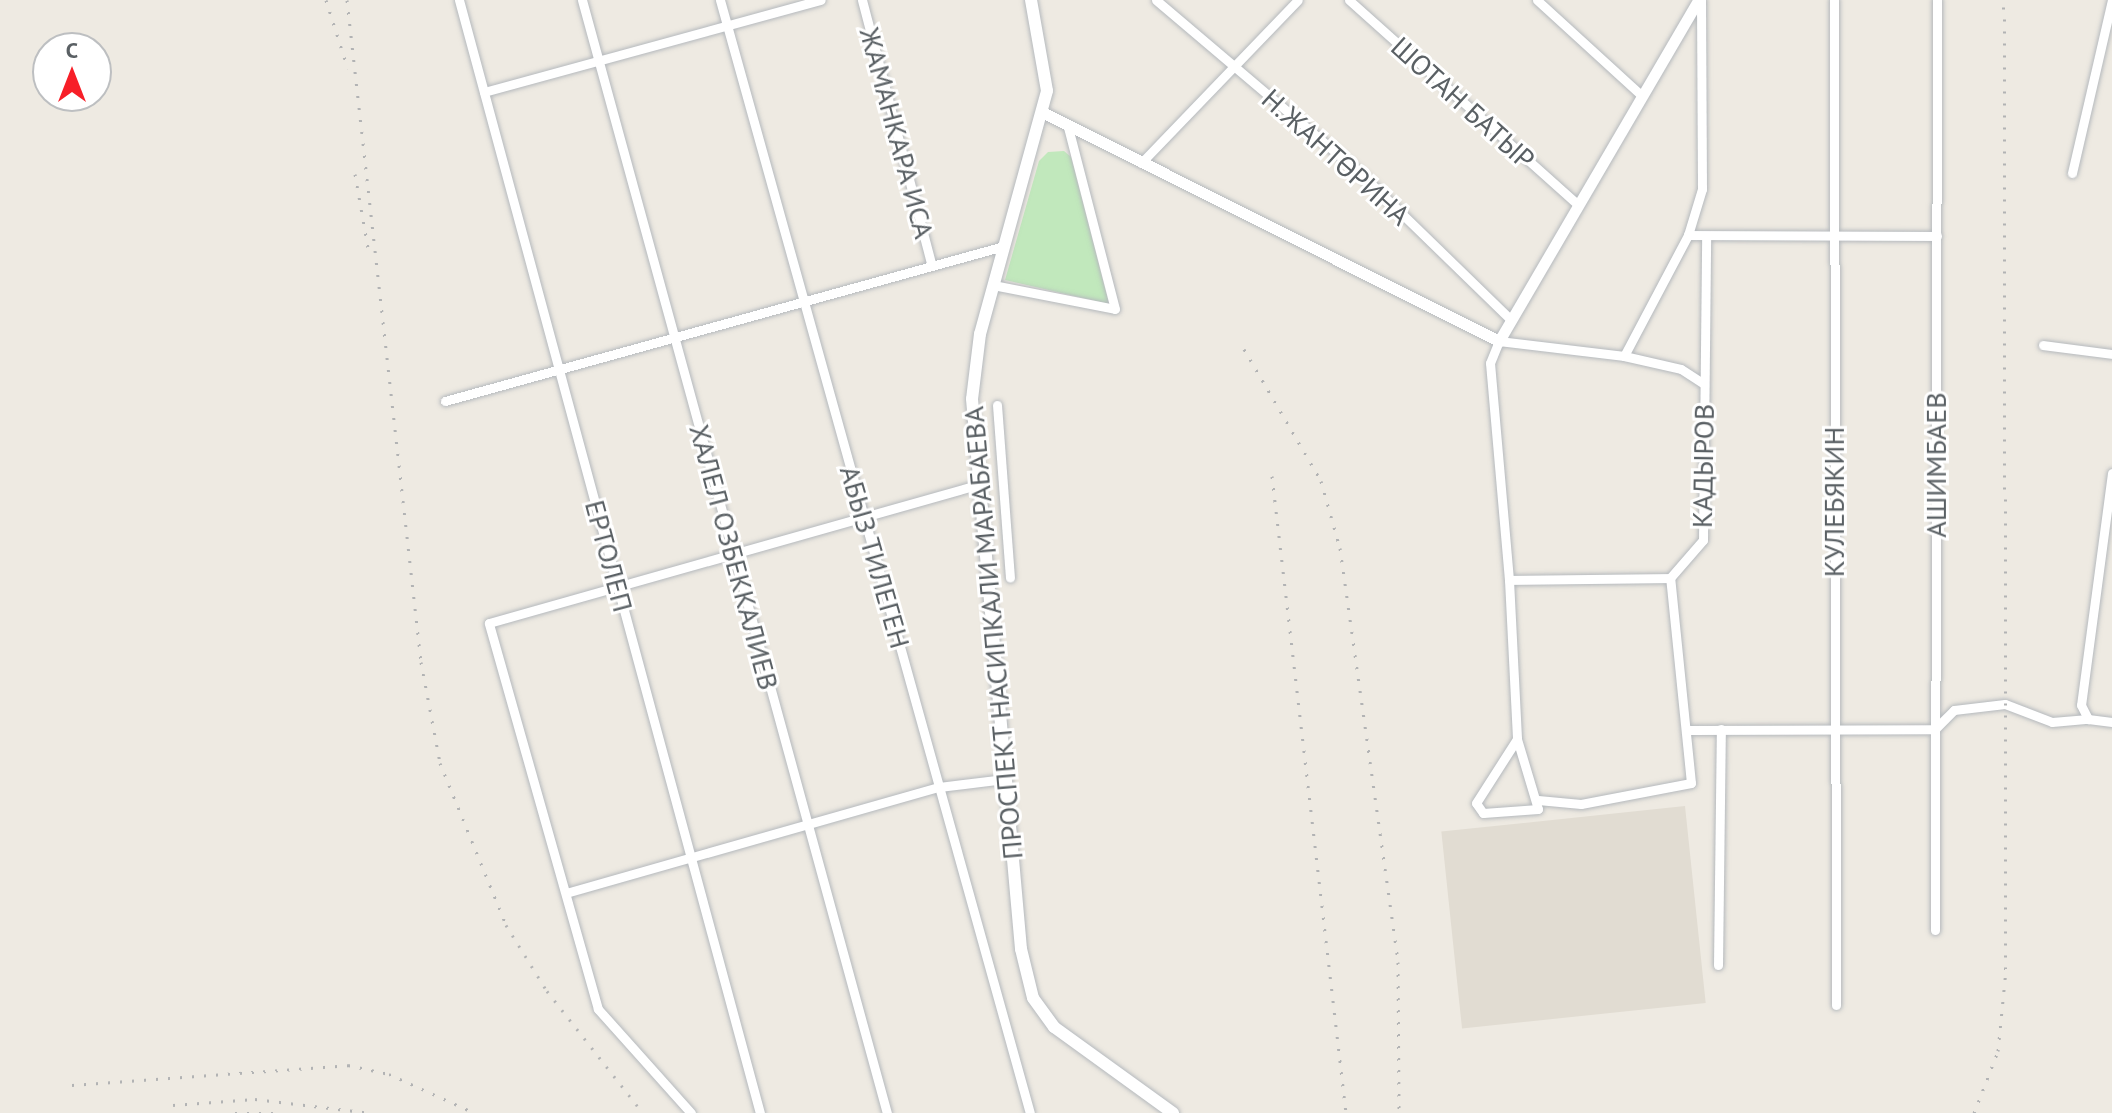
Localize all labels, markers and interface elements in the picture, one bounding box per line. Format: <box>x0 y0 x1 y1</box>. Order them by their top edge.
street label: ЖАМАНКАРА ИСА <box>853 23 941 243</box>
street label: ШОТАН БАТЫР <box>1384 30 1542 176</box>
north arrow <box>32 32 112 112</box>
text: С <box>66 36 78 64</box>
street label: Н.ЖАНТӨРИНА <box>1255 82 1417 232</box>
street label: АШИМБАЕВ <box>1919 392 1953 538</box>
street label: КАДЫРОВ <box>1685 404 1721 528</box>
street label: ПРОСПЕКТ НАСИПКАЛИ МАРАБАЕВА <box>956 405 1030 861</box>
street label: ХАЛЕЛ ОЗБЕККАЛИЕВ <box>682 421 786 693</box>
street label: КУЛЕБЯКИН <box>1817 427 1851 577</box>
street label: АБЫЗ ТИЛЕГЕН <box>833 461 917 653</box>
street label: ЕРТОЛЕП <box>578 496 640 616</box>

